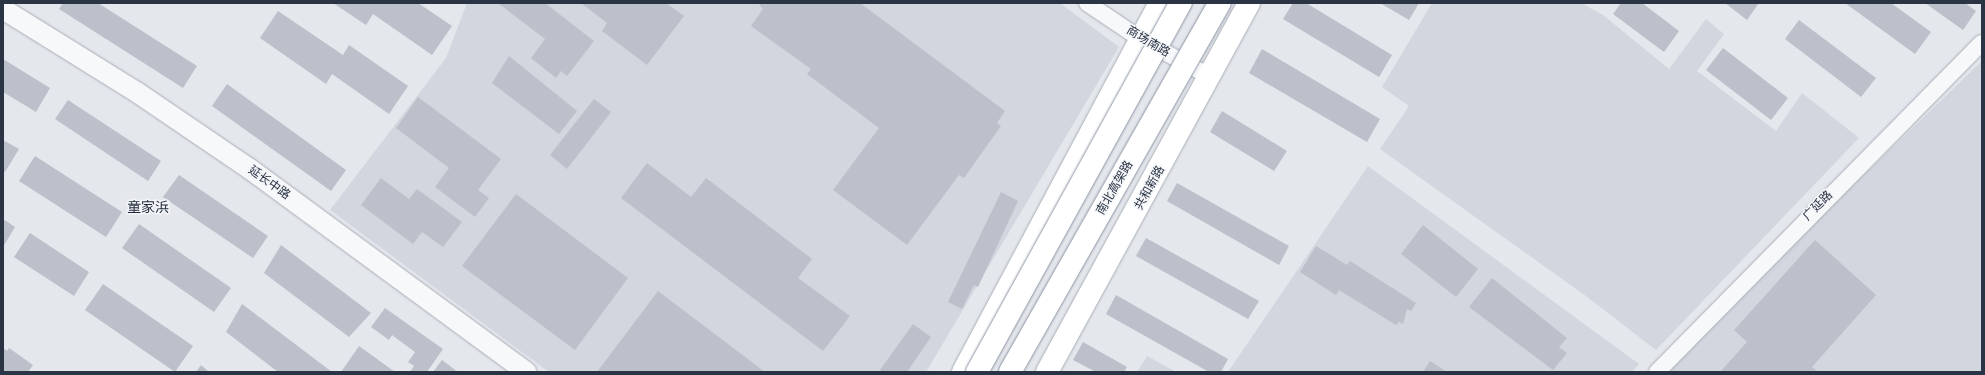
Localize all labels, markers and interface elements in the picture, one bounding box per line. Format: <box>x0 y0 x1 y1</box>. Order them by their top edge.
street label: 商场南路 <box>1124 23 1172 61</box>
street label: 南北高架路 <box>1094 158 1136 218</box>
street label: 延长中路 <box>245 163 293 203</box>
street label: 共和新路 <box>1132 164 1168 212</box>
street label: 广延路 <box>1800 188 1836 224</box>
district label: 童家浜 <box>127 200 169 216</box>

